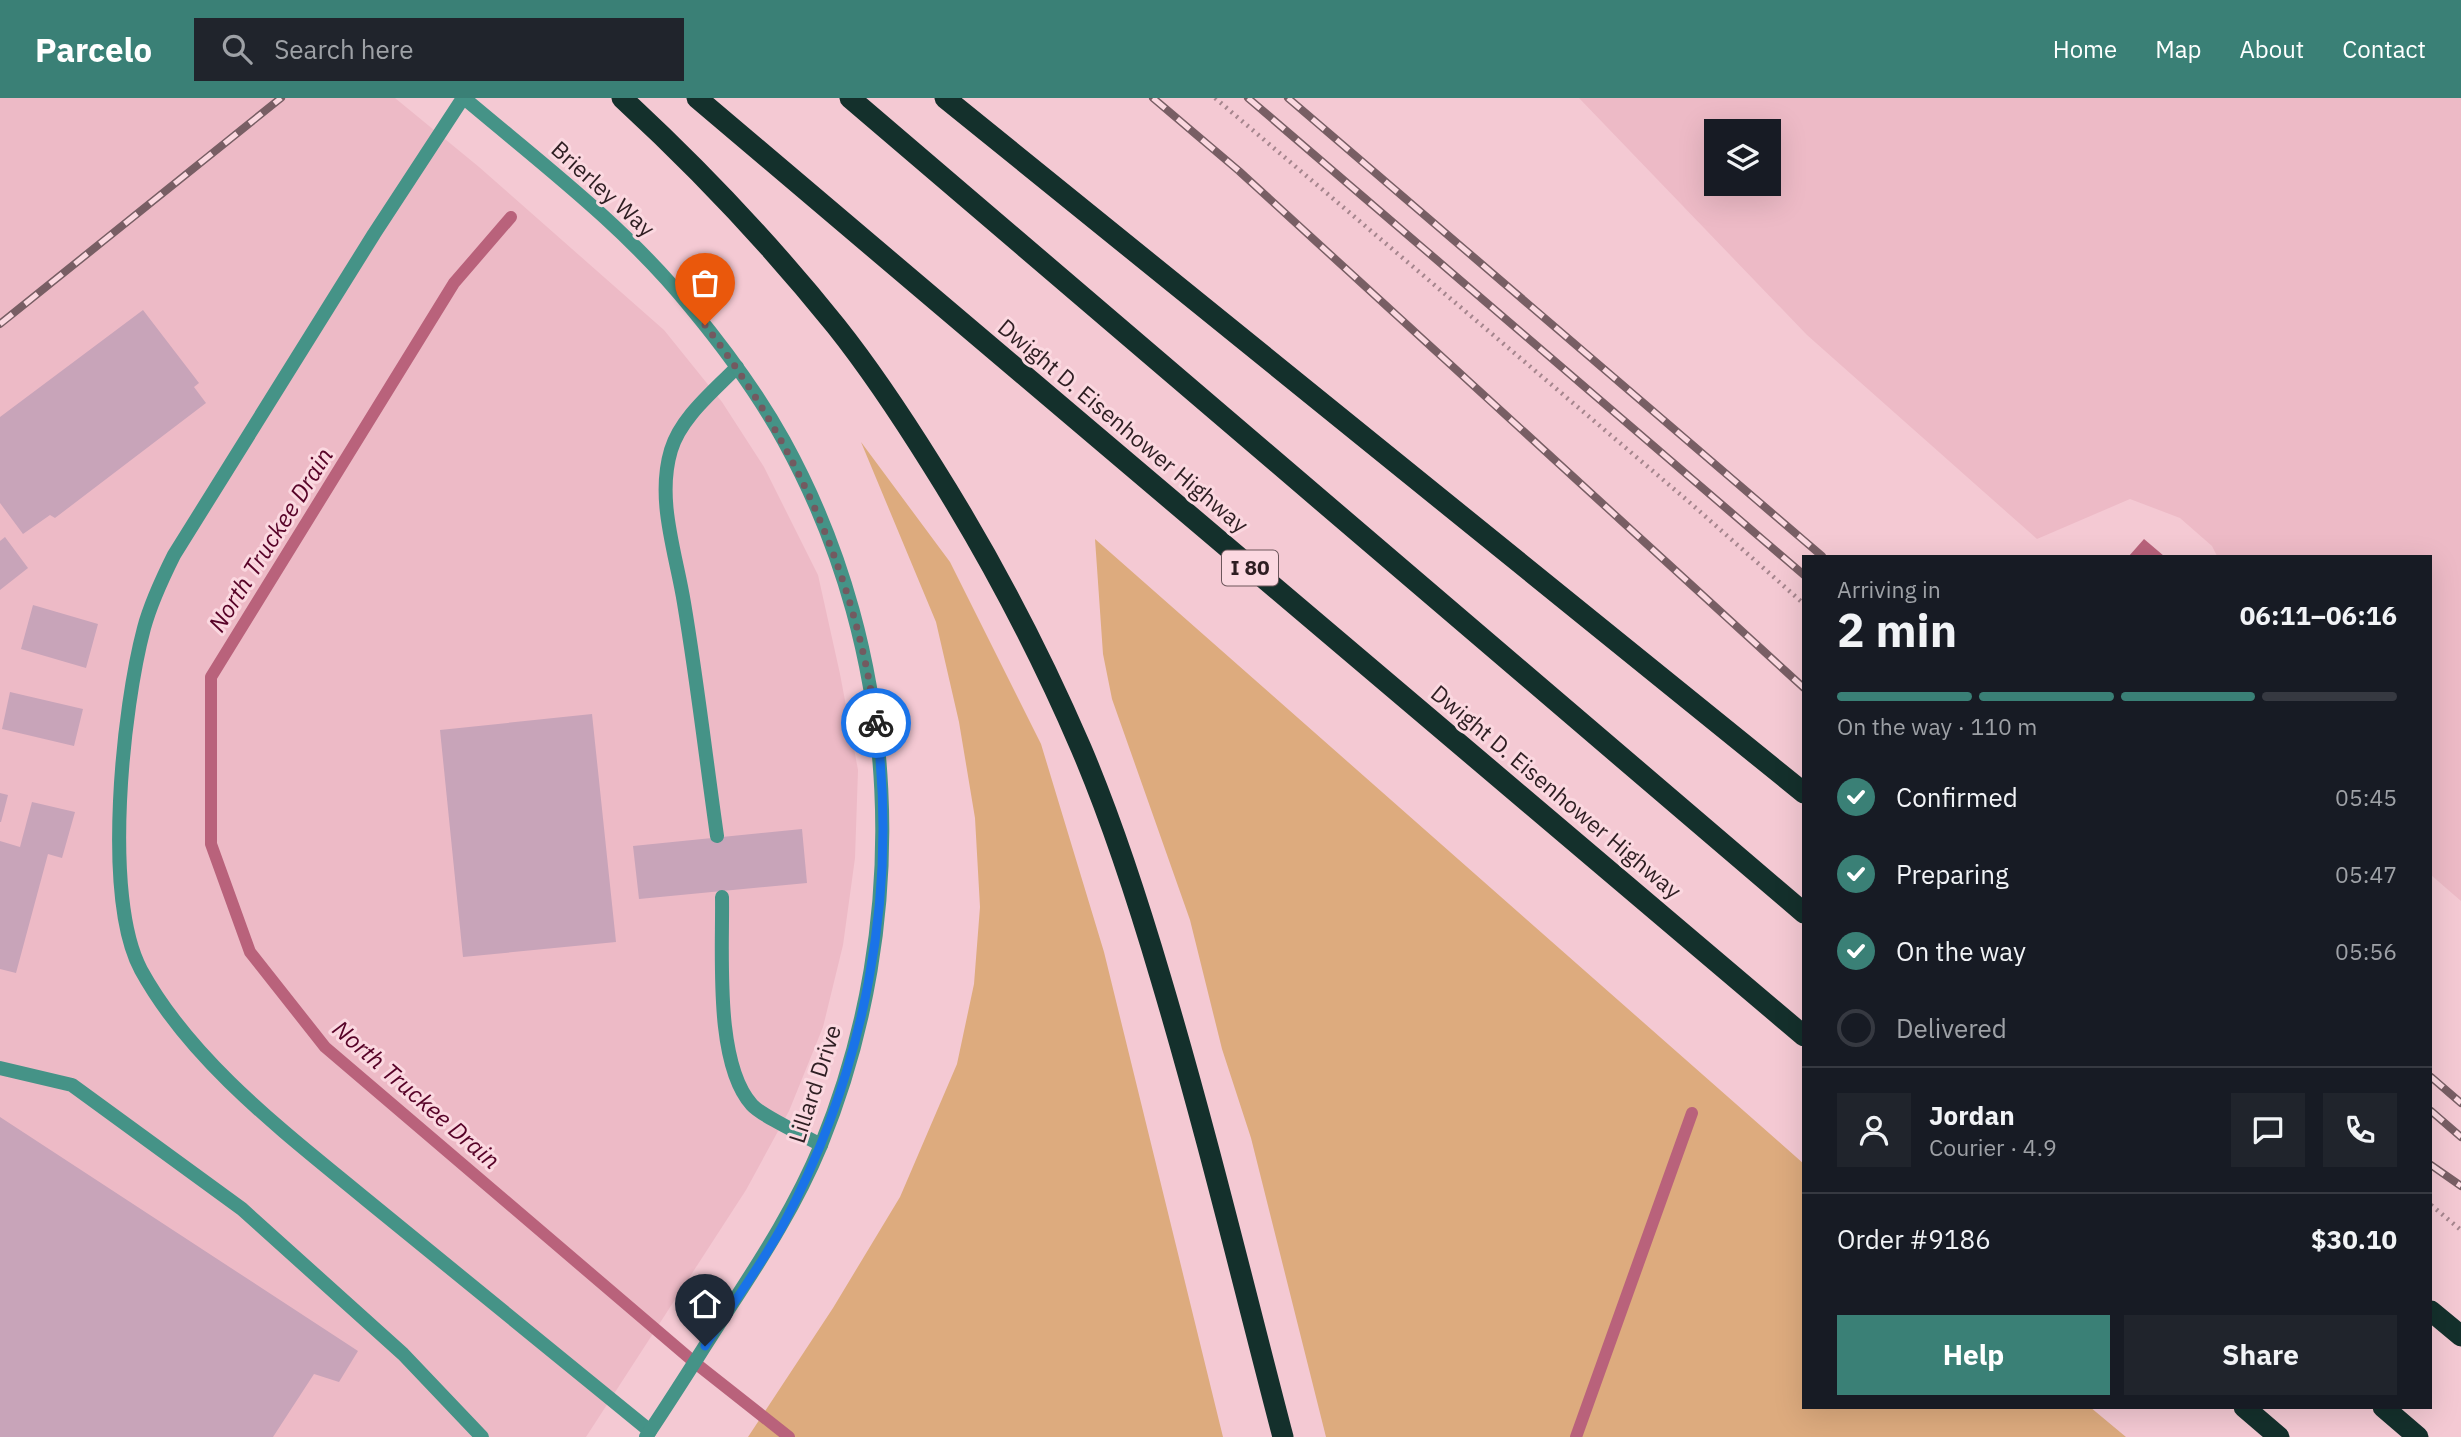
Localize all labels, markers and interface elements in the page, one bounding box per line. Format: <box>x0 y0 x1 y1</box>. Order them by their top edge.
search box <box>194 18 684 81</box>
text: Parcelo <box>35 28 152 71</box>
icon: search <box>218 30 256 68</box>
text: Search here <box>274 32 414 66</box>
text: Home <box>2053 33 2117 65</box>
text: Map <box>2155 33 2201 65</box>
text: About <box>2239 33 2304 65</box>
text: Contact <box>2342 33 2426 65</box>
map controls <box>1704 119 1781 196</box>
button: layers <box>1704 119 1781 196</box>
street label: Brierley Way <box>545 134 662 243</box>
pin <box>675 253 735 325</box>
icon: bag <box>686 264 724 302</box>
street label: Dwight D. Eisenhower Highway <box>992 311 1256 539</box>
water label: North Truckee Drain <box>200 441 340 638</box>
road number: I 80 <box>1222 550 1278 586</box>
text: Arriving in <box>1837 574 1941 604</box>
text: 06:11–06:16 <box>2240 598 2397 632</box>
text: 2 min <box>1837 600 1957 660</box>
street label: Dwight D. Eisenhower Highway <box>1425 677 1689 905</box>
courier <box>841 688 911 758</box>
icon: bike <box>857 704 895 742</box>
text: On the way · 110 m <box>1837 711 2037 741</box>
icon: check <box>1837 778 1875 816</box>
text: Confirmed <box>1896 780 2018 814</box>
text: 05:45 <box>2335 782 2397 812</box>
icon: check <box>1837 855 1875 893</box>
text: Preparing <box>1896 857 2009 891</box>
text: 05:47 <box>2335 859 2397 889</box>
icon: check <box>1837 932 1875 970</box>
text: On the way <box>1896 934 2026 968</box>
text: 05:56 <box>2335 936 2397 966</box>
text: Delivered <box>1896 1011 2007 1045</box>
water label: North Truckee Drain <box>326 1013 507 1176</box>
street label: Lillard Drive <box>781 1021 847 1147</box>
button: person <box>1837 1093 1911 1167</box>
button: chat <box>2231 1093 2305 1167</box>
button: phone <box>2323 1093 2397 1167</box>
text: Jordan <box>1929 1098 2015 1132</box>
text: Courier · 4.9 <box>1929 1132 2057 1162</box>
text: Order #9186 <box>1837 1222 1991 1256</box>
text: $30.10 <box>2311 1222 2397 1256</box>
pin <box>675 1274 735 1346</box>
icon: home <box>686 1285 724 1323</box>
button: Help <box>1837 1315 2110 1395</box>
button: Share <box>2124 1315 2397 1395</box>

